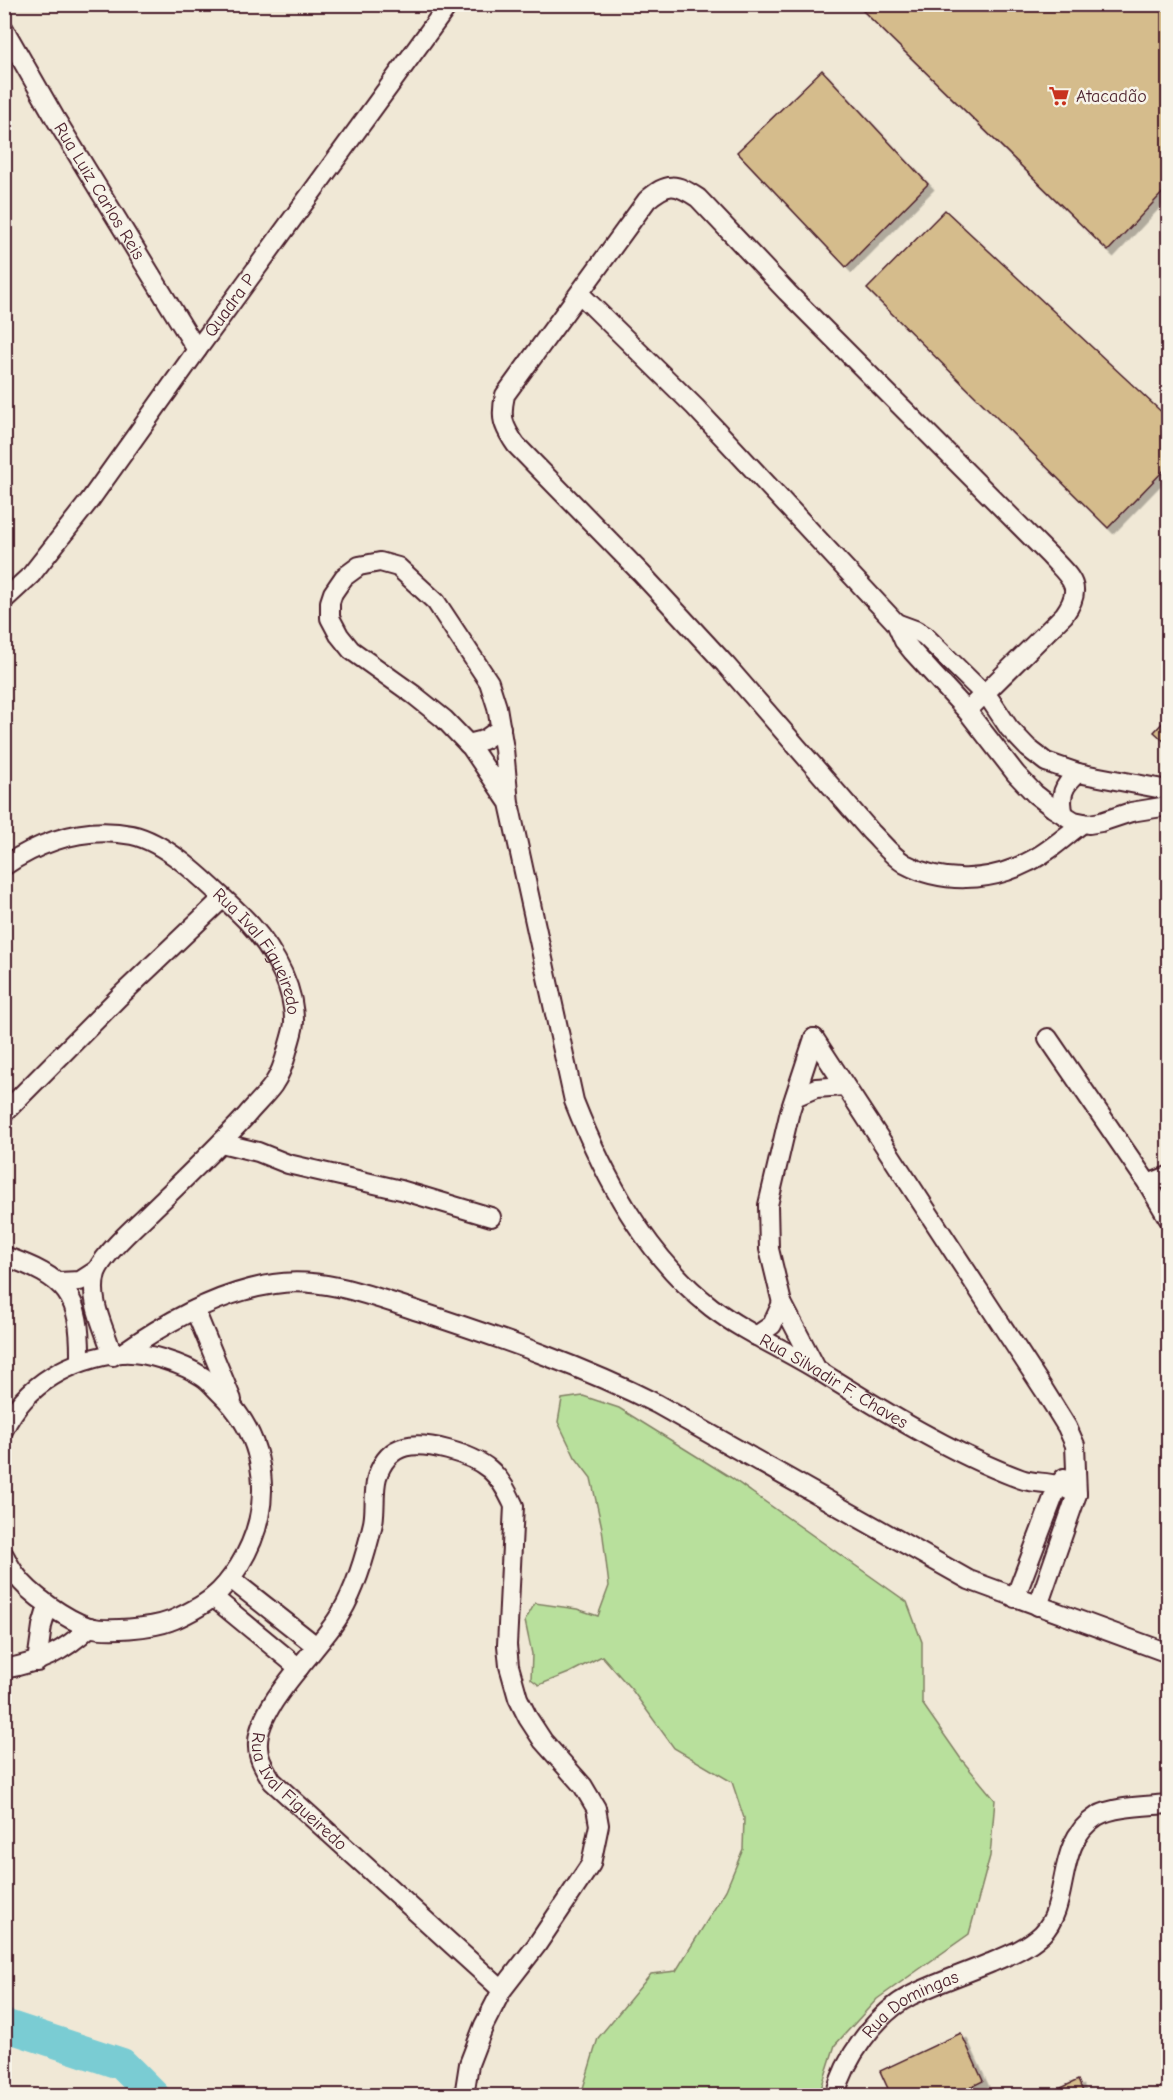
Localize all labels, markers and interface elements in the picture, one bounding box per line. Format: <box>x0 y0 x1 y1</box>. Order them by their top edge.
supermarket icon: Atacadão <box>1047 84 1071 108</box>
place label: Atacadão <box>1076 86 1147 107</box>
street label: Rua Luiz Carlos Reis <box>49 119 149 263</box>
street label: Quadra P <box>200 270 260 341</box>
street label: Rua Ival Figueiredo <box>208 884 304 1016</box>
street label: Rua Silvadir F. Chaves <box>756 1330 911 1433</box>
street label: Rua Ival Figueiredo <box>247 1731 351 1855</box>
street label: Rua Domingas <box>858 1966 962 2042</box>

